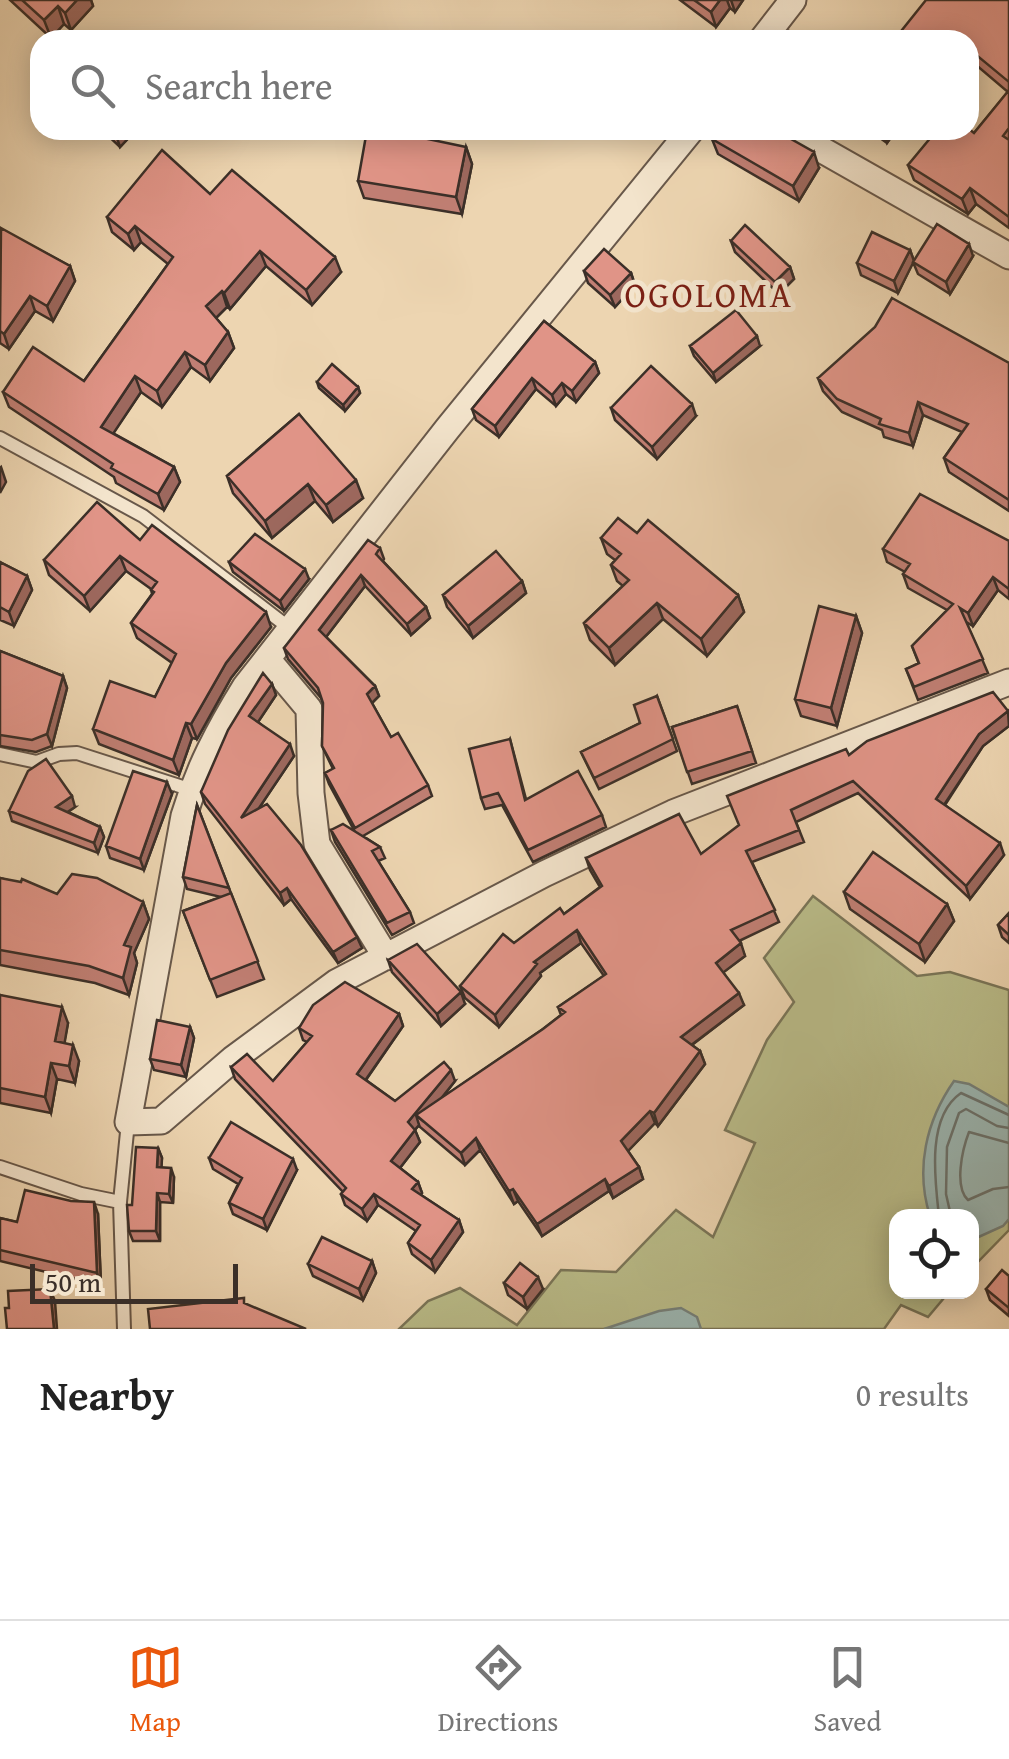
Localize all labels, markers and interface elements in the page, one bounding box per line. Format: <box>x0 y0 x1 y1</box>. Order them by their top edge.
search box <box>30 30 979 140</box>
text: Search here <box>145 57 333 113</box>
icon: search <box>65 58 120 113</box>
district label: OGOLOMA <box>625 269 793 320</box>
map controls <box>889 1209 979 1299</box>
button: locate <box>889 1209 979 1299</box>
scale bar <box>30 1259 238 1304</box>
text: 50 m <box>45 1261 101 1302</box>
text: Nearby <box>40 1364 174 1425</box>
text: 0 results <box>856 1371 969 1418</box>
tab: Map <box>128 1640 183 1741</box>
tab: Directions <box>438 1640 558 1741</box>
tab: Saved <box>814 1640 881 1741</box>

